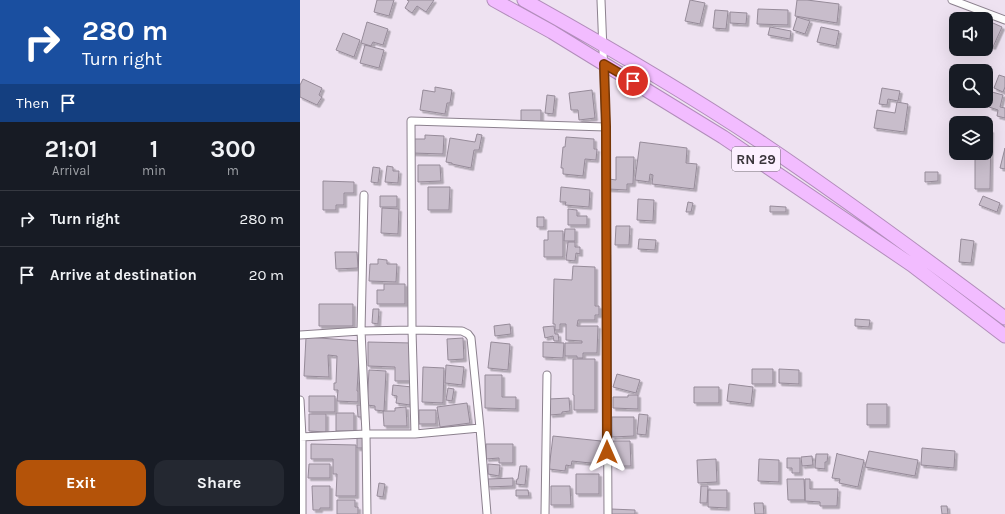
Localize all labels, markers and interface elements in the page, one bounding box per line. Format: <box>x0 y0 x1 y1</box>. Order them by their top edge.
map controls <box>949 12 993 160</box>
button: sound <box>949 12 993 56</box>
text: 280 m <box>82 14 168 47</box>
icon: right <box>16 16 68 68</box>
text: Turn right <box>82 48 162 70</box>
pin <box>616 64 650 98</box>
button: search <box>949 64 993 108</box>
icon: arrive <box>622 70 644 92</box>
icon: arrive <box>57 92 79 114</box>
text: Then <box>16 94 49 112</box>
button: layers <box>949 116 993 160</box>
text: 21:01 <box>44 135 98 163</box>
text: 1 <box>150 135 158 163</box>
text: 300 <box>210 135 256 163</box>
road number: RN 29 <box>732 147 780 171</box>
text: Arrival <box>52 163 90 178</box>
text: min <box>142 163 166 178</box>
text: m <box>227 163 239 178</box>
icon: right <box>16 208 38 230</box>
text: Turn right <box>50 210 120 228</box>
text: 280 m <box>240 210 284 228</box>
icon: arrive <box>16 264 38 286</box>
text: Arrive at destination <box>50 266 197 284</box>
text: 20 m <box>249 266 284 284</box>
position arrow <box>586 431 628 473</box>
button: Exit <box>16 460 146 506</box>
button: Share <box>154 460 284 506</box>

